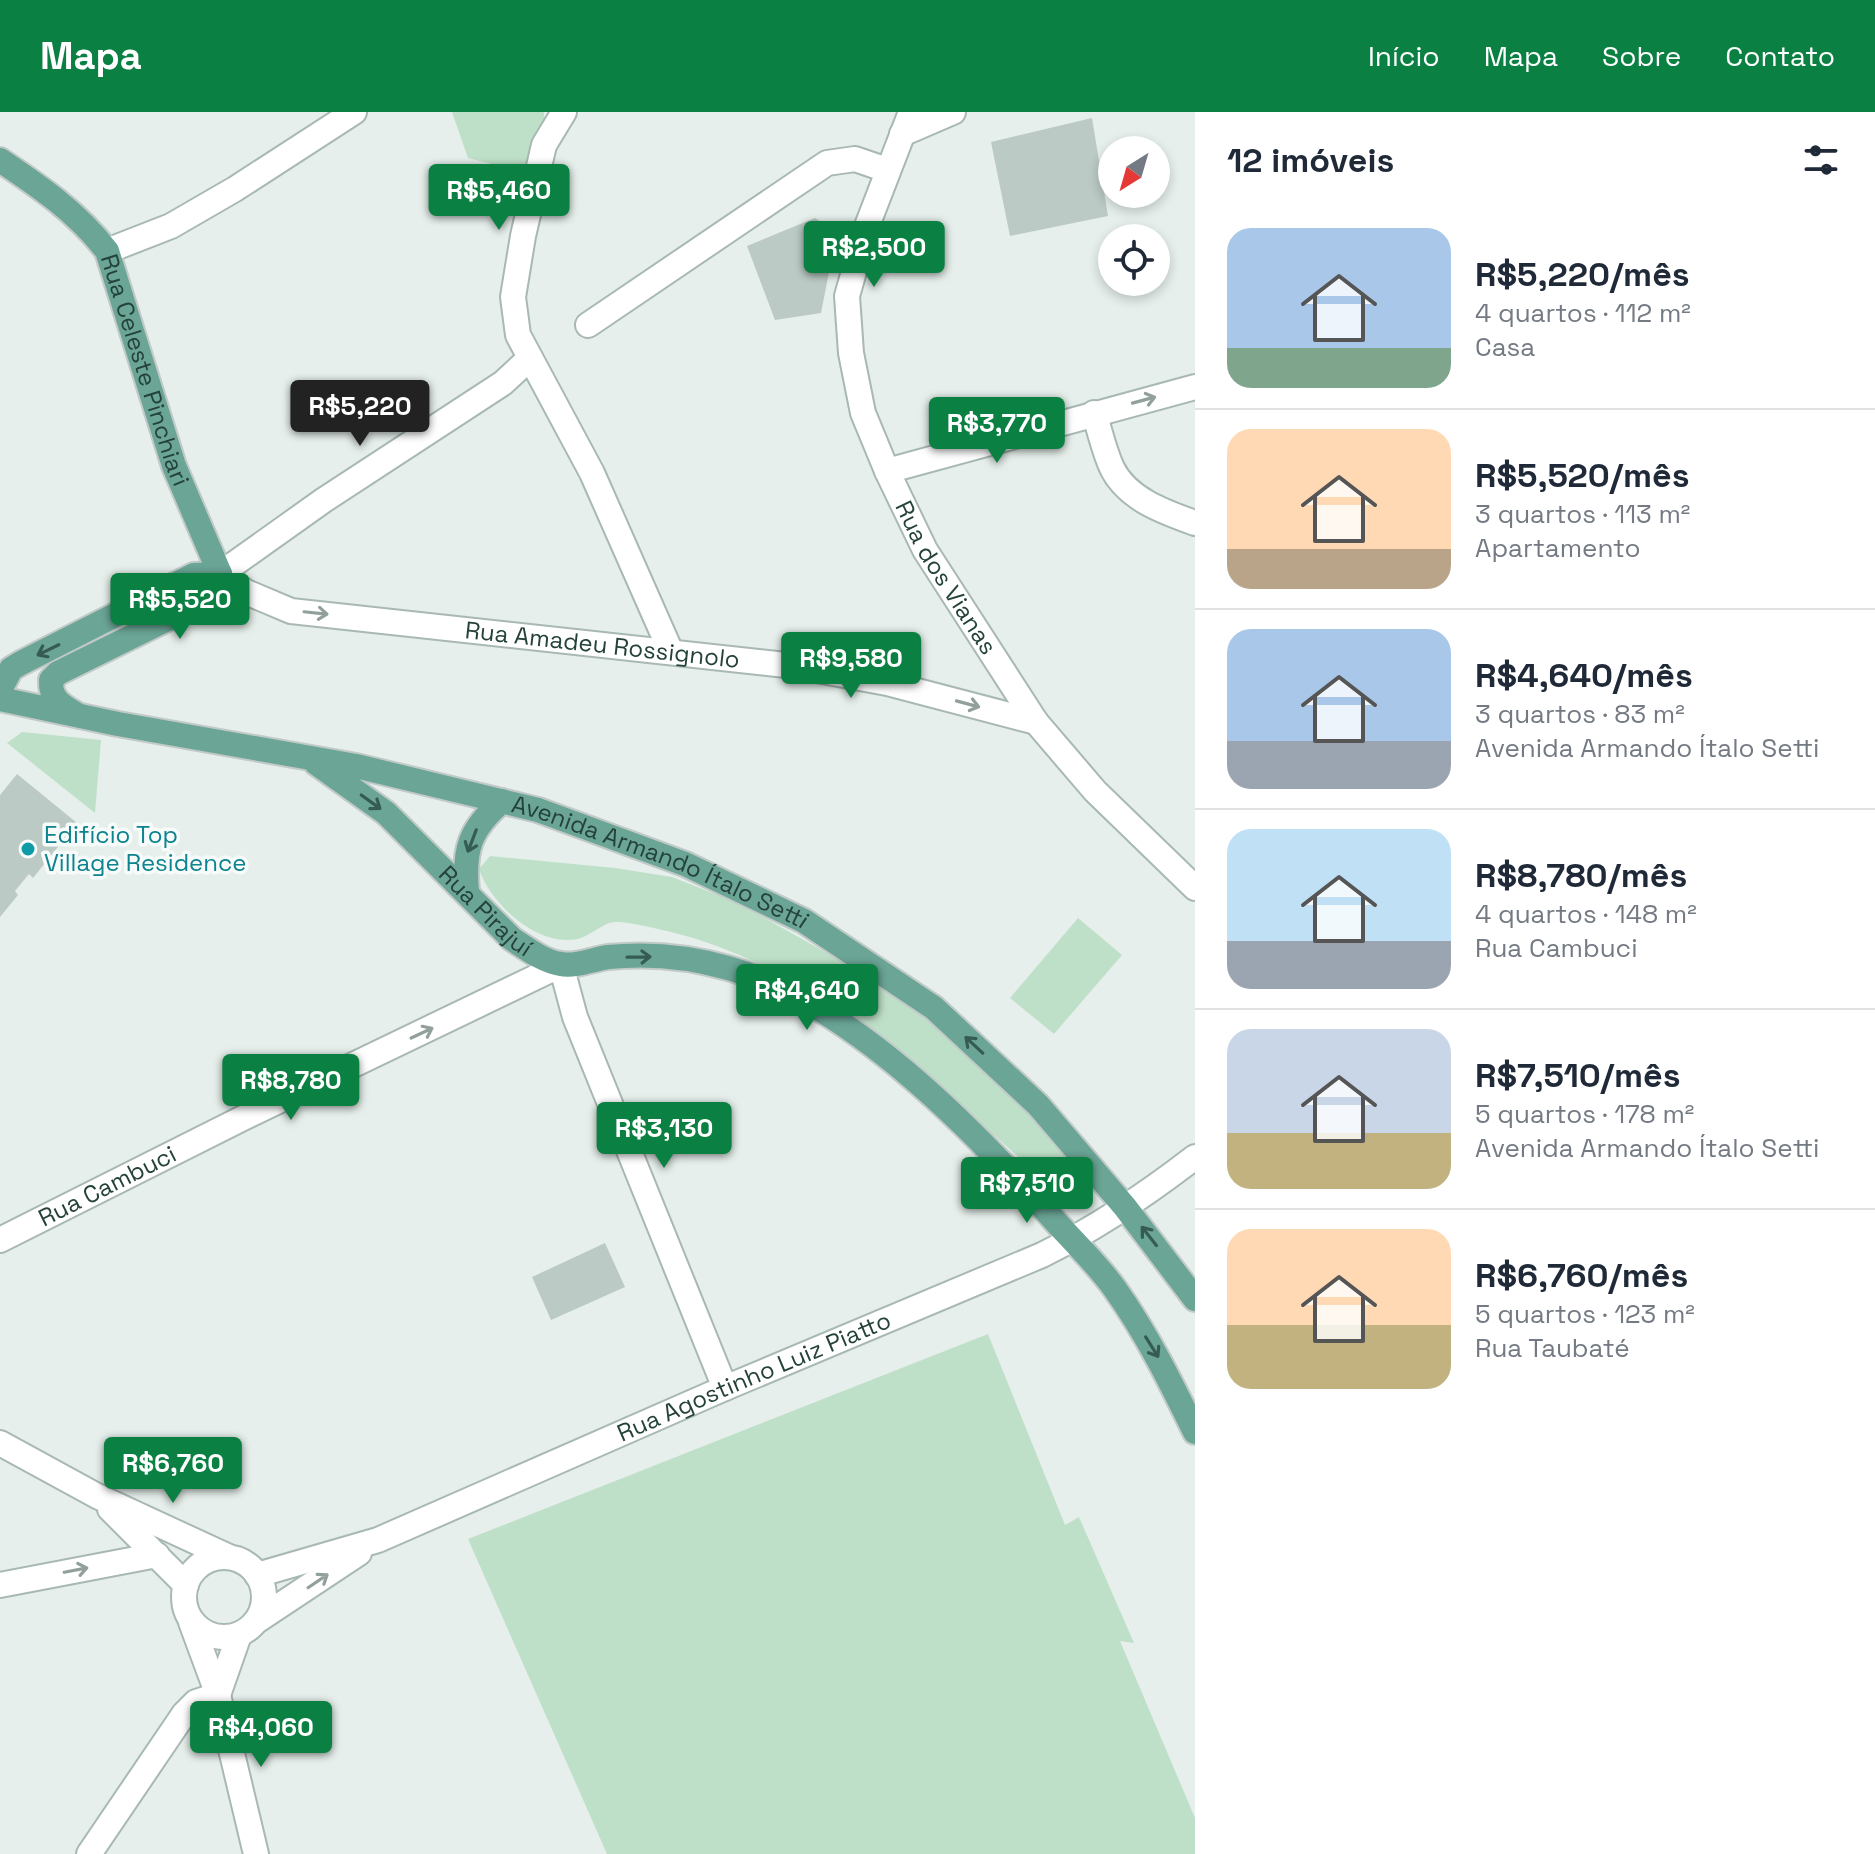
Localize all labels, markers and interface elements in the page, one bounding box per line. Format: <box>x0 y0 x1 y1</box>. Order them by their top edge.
text: Mapa <box>40 32 142 80</box>
text: Início <box>1368 38 1440 74</box>
text: Mapa <box>1484 38 1558 74</box>
text: Sobre <box>1602 38 1681 74</box>
text: Contato <box>1725 38 1835 74</box>
north arrow <box>1098 136 1170 208</box>
map controls <box>1098 136 1170 296</box>
icon: filters <box>1799 138 1843 182</box>
text: 12 imóveis <box>1227 139 1394 182</box>
pin: R$5,460 <box>425 164 573 232</box>
text: R$5,460 <box>447 173 551 207</box>
pin: R$2,500 <box>800 221 948 289</box>
button: locate <box>1098 224 1170 296</box>
text: R$2,500 <box>822 230 926 264</box>
street label: Rua Celeste Pinchiari <box>94 250 197 491</box>
text: R$5,220/mês <box>1475 253 1690 296</box>
icon: home <box>1291 260 1387 356</box>
text: 4 quartos · 112 m² <box>1475 296 1691 330</box>
text: Casa <box>1475 330 1535 364</box>
pin: R$5,220 <box>286 380 434 448</box>
text: R$5,220 <box>308 389 412 423</box>
one-way arrow <box>1131 391 1157 406</box>
pin: R$3,770 <box>923 397 1071 465</box>
text: R$3,770 <box>947 406 1047 440</box>
text: R$5,520/mês <box>1475 454 1690 497</box>
icon: home <box>1291 461 1387 557</box>
street label: Rua dos Vianas <box>889 495 1004 660</box>
text: 3 quartos · 113 m² <box>1475 497 1690 531</box>
text: Apartamento <box>1475 531 1641 565</box>
pin: R$5,520 <box>106 573 254 641</box>
text: R$5,520 <box>128 582 232 616</box>
one-way arrow <box>302 606 329 621</box>
street label: Rua Amadeu Rossignolo <box>463 614 741 675</box>
pin: R$9,580 <box>777 632 925 700</box>
text: R$9,580 <box>799 641 903 675</box>
one-way arrow <box>36 643 60 658</box>
text: R$4,640/mês <box>1475 654 1693 697</box>
icon: home <box>1291 661 1387 757</box>
text: 3 quartos · 83 m² <box>1475 697 1685 731</box>
one-way arrow <box>954 698 980 713</box>
text: Avenida Armando Ítalo Setti <box>1475 731 1819 765</box>
street label: Avenida Armando Ítalo Setti <box>509 788 815 935</box>
one-way arrow <box>360 794 382 811</box>
place label: Edifício Top Village Residence <box>44 819 247 878</box>
one-way arrow <box>464 828 478 853</box>
marker: Edifício Top Village Residence <box>19 840 37 858</box>
text: R$8,780/mês <box>1475 854 1687 897</box>
street label: Rua Pirajuí <box>432 859 539 963</box>
icon: home <box>1291 861 1387 957</box>
text: 4 quartos · 148 m² <box>1475 897 1697 931</box>
text: Rua Cambuci <box>1475 931 1638 965</box>
one-way arrow <box>625 949 652 964</box>
pin: R$4,640 <box>733 964 881 1032</box>
text: R$4,640 <box>754 973 860 1007</box>
one-way arrow <box>409 1025 433 1040</box>
one-way arrow <box>964 1036 984 1055</box>
pin: R$8,780 <box>217 1054 365 1122</box>
text: R$7,510/mês <box>1475 1054 1680 1097</box>
icon: home <box>1291 1061 1387 1157</box>
text: R$8,780 <box>240 1063 342 1097</box>
text: 5 quartos · 178 m² <box>1475 1097 1694 1131</box>
pin: R$3,130 <box>590 1102 738 1170</box>
text: R$3,130 <box>615 1111 713 1145</box>
text: Avenida Armando Ítalo Setti <box>1475 1131 1819 1165</box>
street label: Rua Cambuci <box>33 1138 181 1233</box>
pin: R$7,510 <box>953 1157 1101 1225</box>
text: R$7,510 <box>979 1166 1075 1200</box>
one-way arrow <box>1140 1226 1157 1247</box>
text: R$6,760/mês <box>1475 1254 1688 1297</box>
icon: home <box>1291 1261 1387 1357</box>
text: 5 quartos · 123 m² <box>1475 1297 1695 1331</box>
street label: Rua Agostinho Luiz Piatto <box>612 1304 895 1448</box>
text: Rua Taubaté <box>1475 1331 1630 1365</box>
one-way arrow <box>1144 1335 1160 1358</box>
pin: R$6,760 <box>99 1437 247 1505</box>
text: R$6,760 <box>122 1446 224 1480</box>
one-way arrow <box>63 1562 89 1577</box>
one-way arrow <box>306 1572 329 1588</box>
pin: R$4,060 <box>187 1701 335 1769</box>
text: R$4,060 <box>208 1710 314 1744</box>

